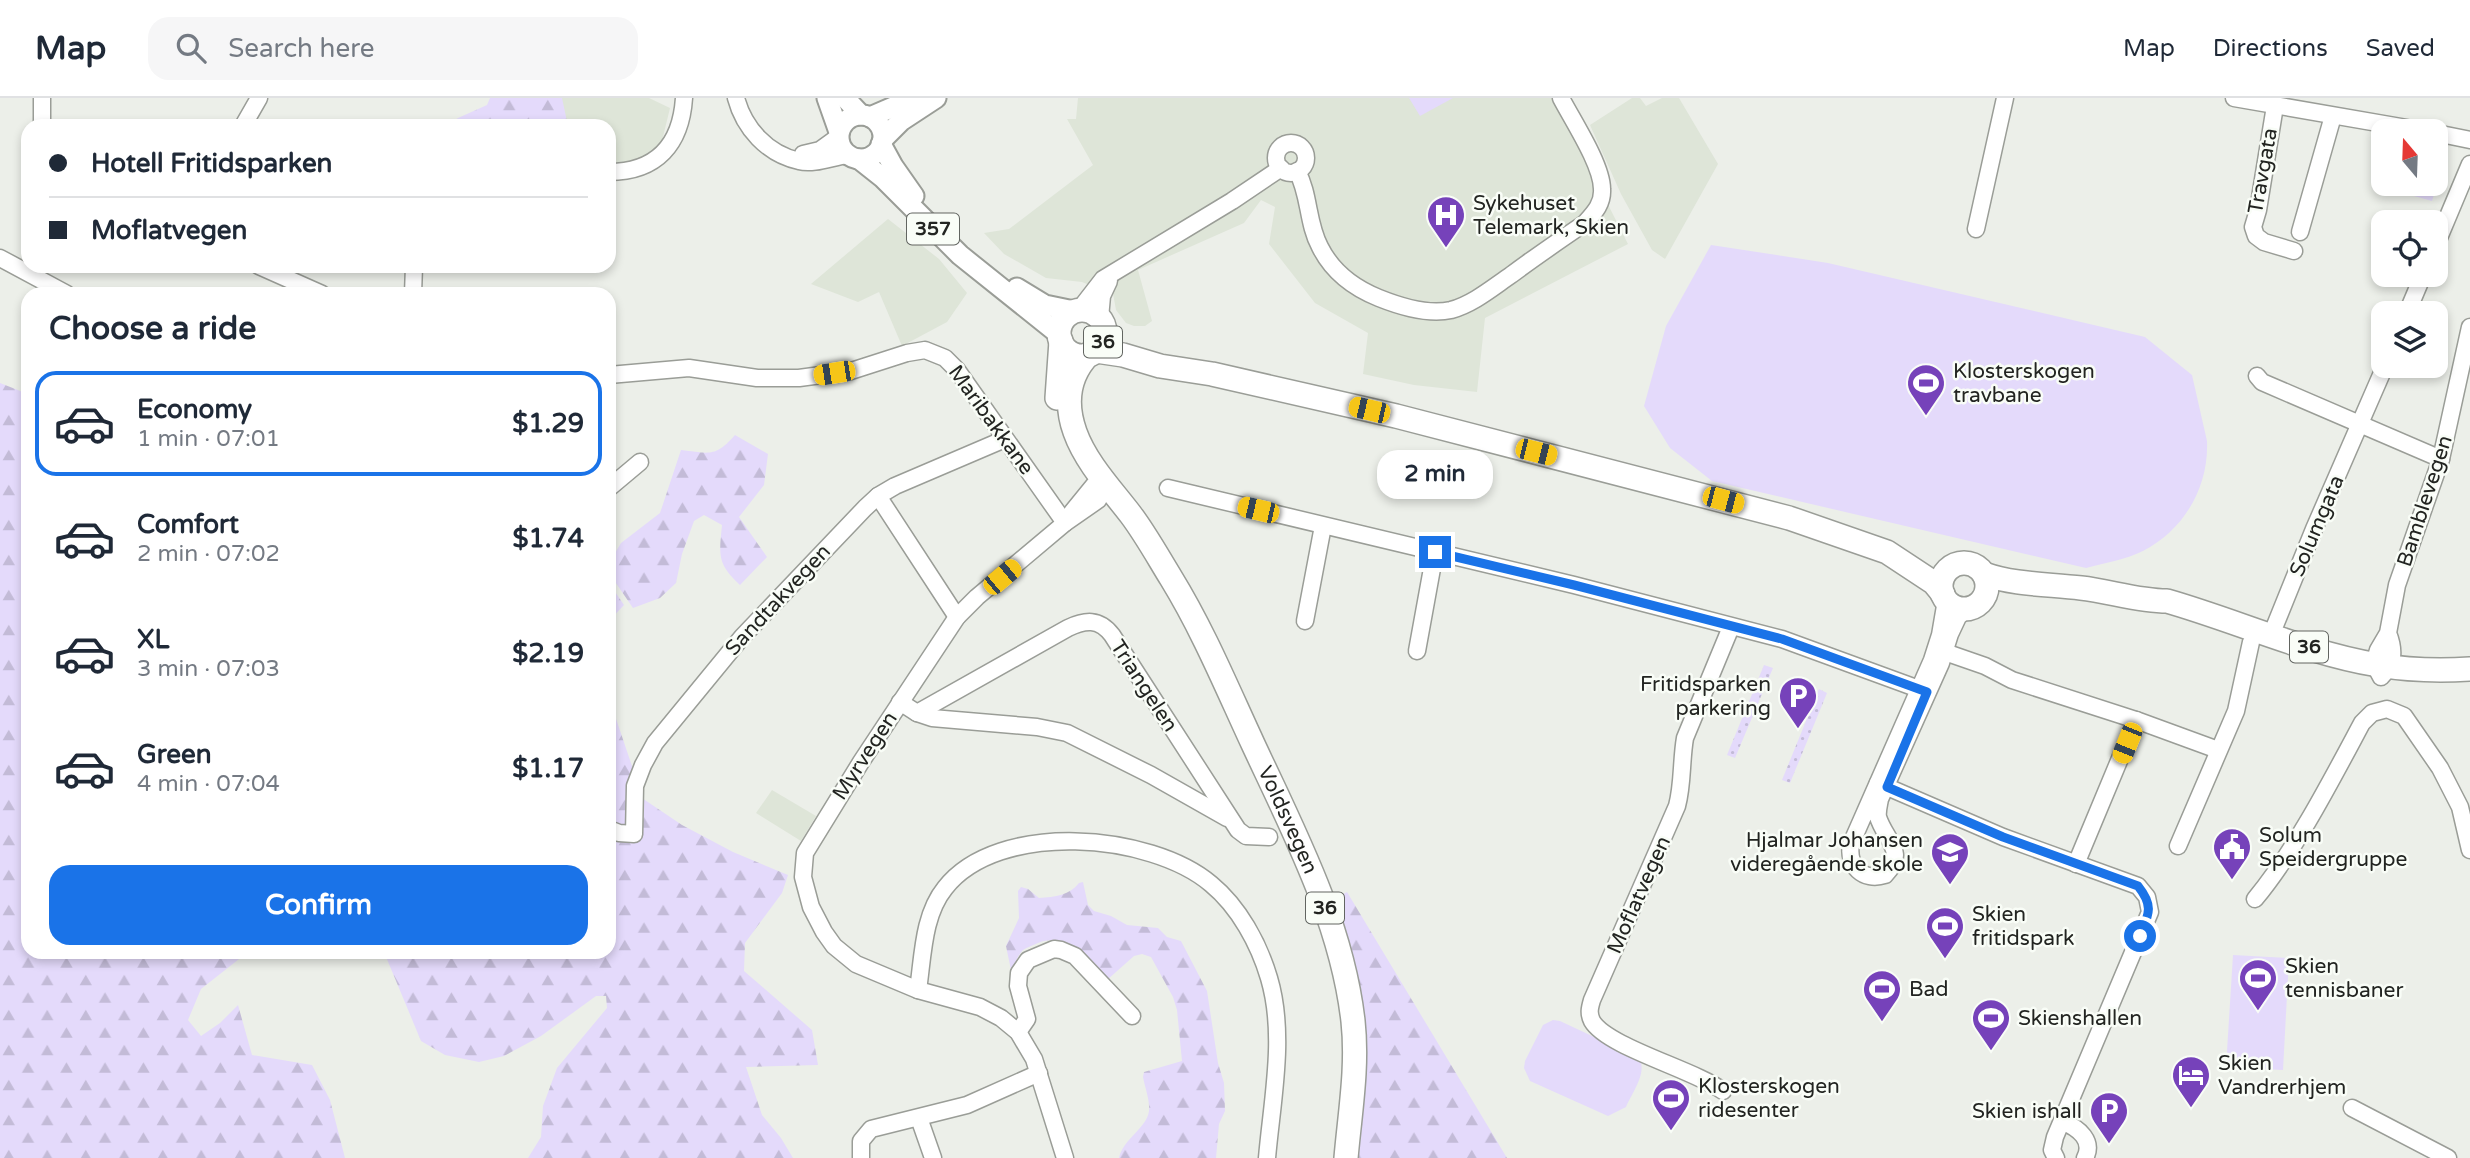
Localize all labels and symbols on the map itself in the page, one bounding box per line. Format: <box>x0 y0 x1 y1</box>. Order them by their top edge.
north arrow <box>2371 119 2448 196</box>
street label: Travgata <box>2243 126 2283 216</box>
place label: Sykehuset Telemark, Skien <box>1473 191 1629 240</box>
hospital icon: Sykehuset Telemark, Skien <box>1425 194 1467 249</box>
road number: 357 <box>907 214 959 244</box>
road number: 36 <box>1084 326 1122 358</box>
car <box>812 359 857 387</box>
place label: Klosterskogen travbane <box>1953 359 2095 408</box>
street label: Maribakkane <box>943 360 1039 480</box>
sports icon: Klosterskogen travbane <box>1905 362 1947 417</box>
car <box>1347 395 1392 425</box>
street label: Bamblevegen <box>2392 432 2458 570</box>
car <box>1514 437 1559 467</box>
callout: 2 min <box>1377 450 1493 500</box>
street label: Solumgata <box>2284 472 2350 580</box>
car <box>1700 484 1747 516</box>
car <box>1236 495 1281 525</box>
route end <box>1419 536 1451 568</box>
street label: Sandtakvegen <box>720 539 836 661</box>
car <box>980 555 1025 599</box>
road number: 36 <box>2290 632 2328 662</box>
street label: Triangelen <box>1105 635 1183 737</box>
place label: Fritidsparken parkering <box>1640 672 1771 721</box>
parking icon: Fritidsparken parkering <box>1777 675 1819 730</box>
street label: Myrvegen <box>827 707 903 805</box>
car <box>2110 720 2145 766</box>
street label: Voldsvegen <box>1253 762 1323 878</box>
place label: Solum Speidergruppe <box>2259 823 2408 872</box>
public building icon: Solum Speidergruppe <box>2211 826 2253 881</box>
place label: Hjalmar Johansen videregående skole <box>1730 828 1923 877</box>
school or university icon: Hjalmar Johansen videregående skole <box>1929 831 1971 886</box>
street label: Moflatvegen <box>1602 832 1676 958</box>
road number: 36 <box>1306 892 1344 923</box>
place label: Skien fritidspark <box>1972 902 2074 951</box>
sports icon: Skien fritidspark <box>1924 905 1966 960</box>
route start <box>2124 920 2156 952</box>
place label: Skien tennisbaner <box>2285 954 2403 1003</box>
sports icon: Skien tennisbaner <box>2237 957 2279 1012</box>
sports icon: Bad <box>1861 968 1903 1023</box>
place label: Bad <box>1909 977 1949 1002</box>
sports icon: Skienshallen <box>1970 997 2012 1052</box>
place label: Skienshallen <box>2018 1006 2142 1031</box>
place label: Skien Vandrerhjem <box>2218 1051 2346 1100</box>
hotel icon: Skien Vandrerhjem <box>2170 1054 2212 1109</box>
place label: Klosterskogen ridesenter <box>1698 1074 1840 1123</box>
sports icon: Klosterskogen ridesenter <box>1650 1077 1692 1132</box>
parking icon: Skien ishall <box>2088 1090 2130 1145</box>
place label: Skien ishall <box>1972 1099 2082 1124</box>

